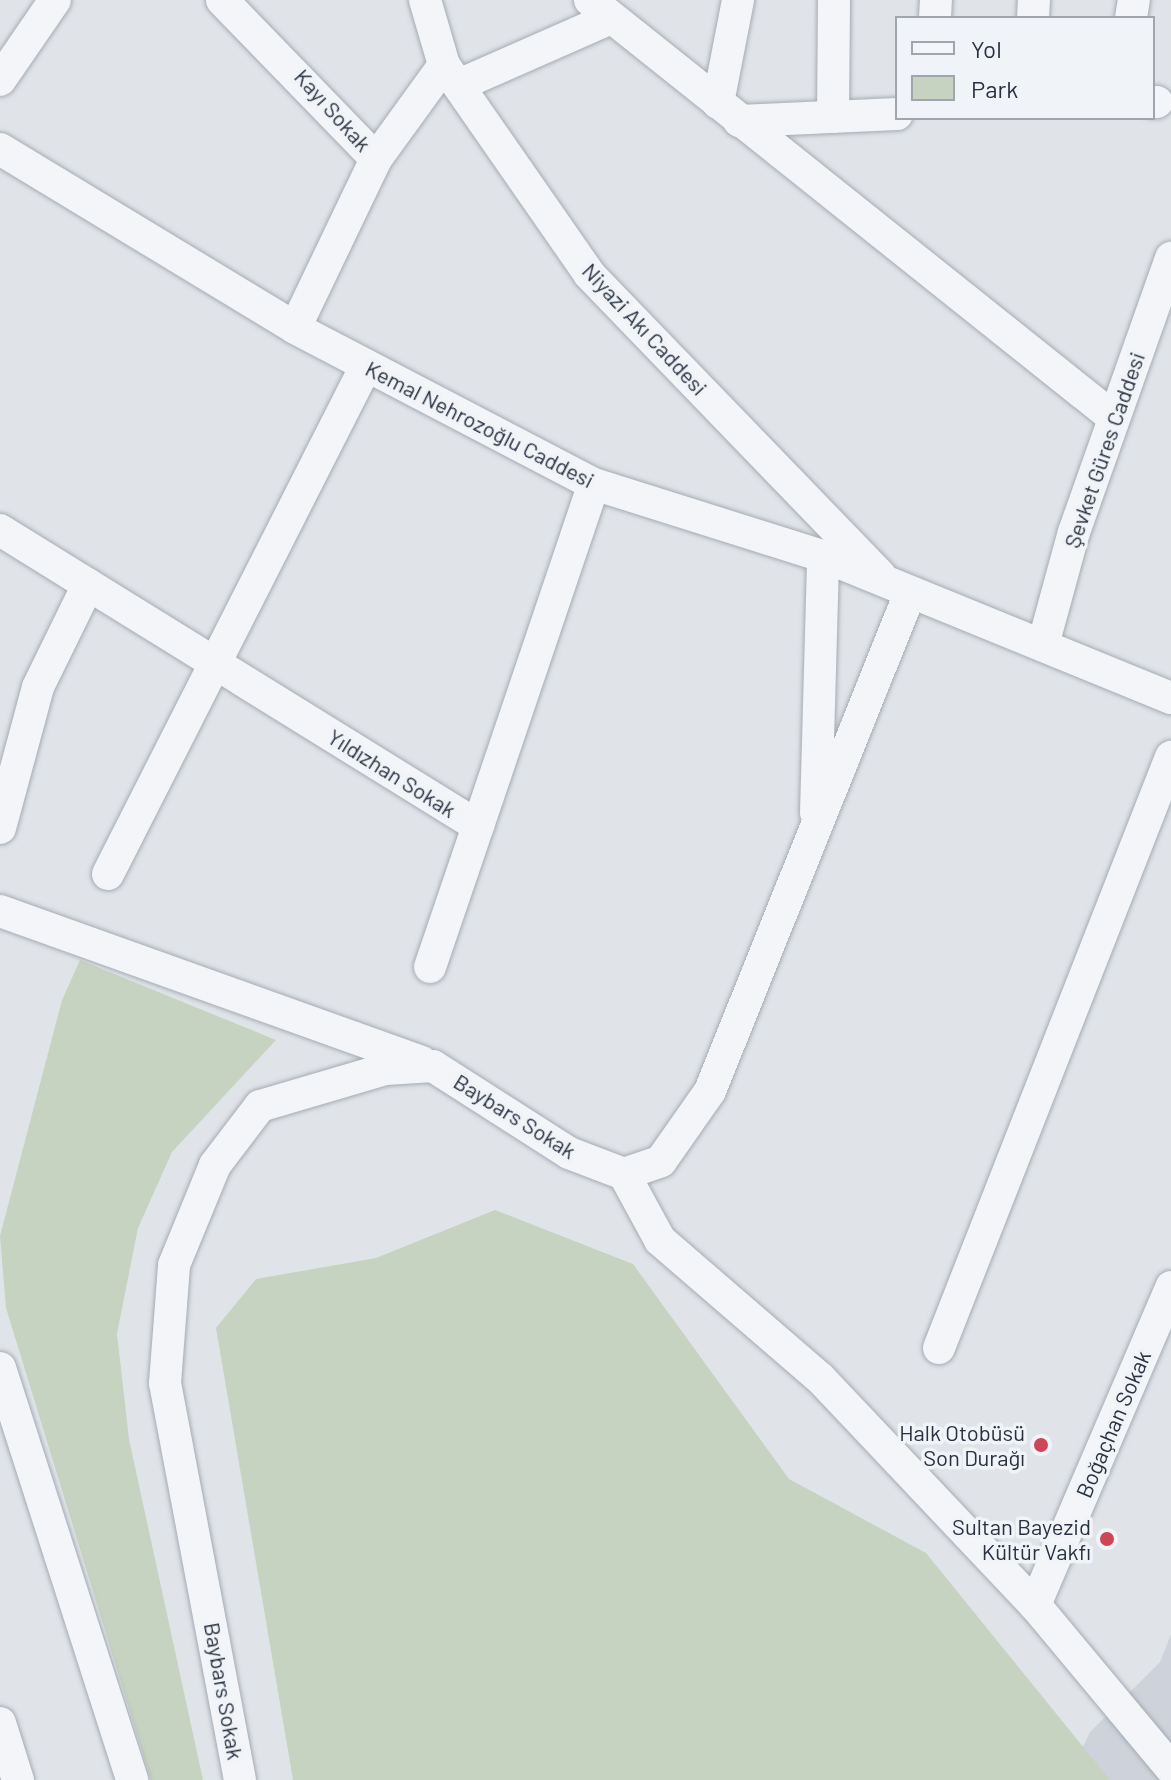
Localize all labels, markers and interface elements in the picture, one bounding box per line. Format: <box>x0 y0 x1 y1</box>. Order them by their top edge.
legend <box>895 16 1155 120</box>
text: Yol <box>971 34 1002 63</box>
street label: Kayı Sokak <box>289 63 377 157</box>
text: Park <box>971 74 1018 103</box>
street label: Niyazi Akı Caddesi <box>577 257 713 401</box>
street label: Şevket Güres Caddesi <box>1058 349 1150 551</box>
street label: Kemal Nehrozoğlu Caddesi <box>361 355 599 493</box>
street label: Yıldızhan Sokak <box>323 723 461 823</box>
street label: Baybars Sokak <box>449 1068 581 1164</box>
street label: Boğaçhan Sokak <box>1070 1346 1156 1502</box>
place label: Halk Otobüsü Son Durağı <box>899 1419 1025 1470</box>
marker: Halk Otobüsü Son Durağı <box>1032 1436 1050 1454</box>
place label: Sultan Bayezid Kültür Vakfı <box>952 1513 1091 1564</box>
marker: Sultan Bayezid Kültür Vakfı <box>1098 1530 1116 1548</box>
street label: Baybars Sokak <box>199 1620 249 1762</box>

